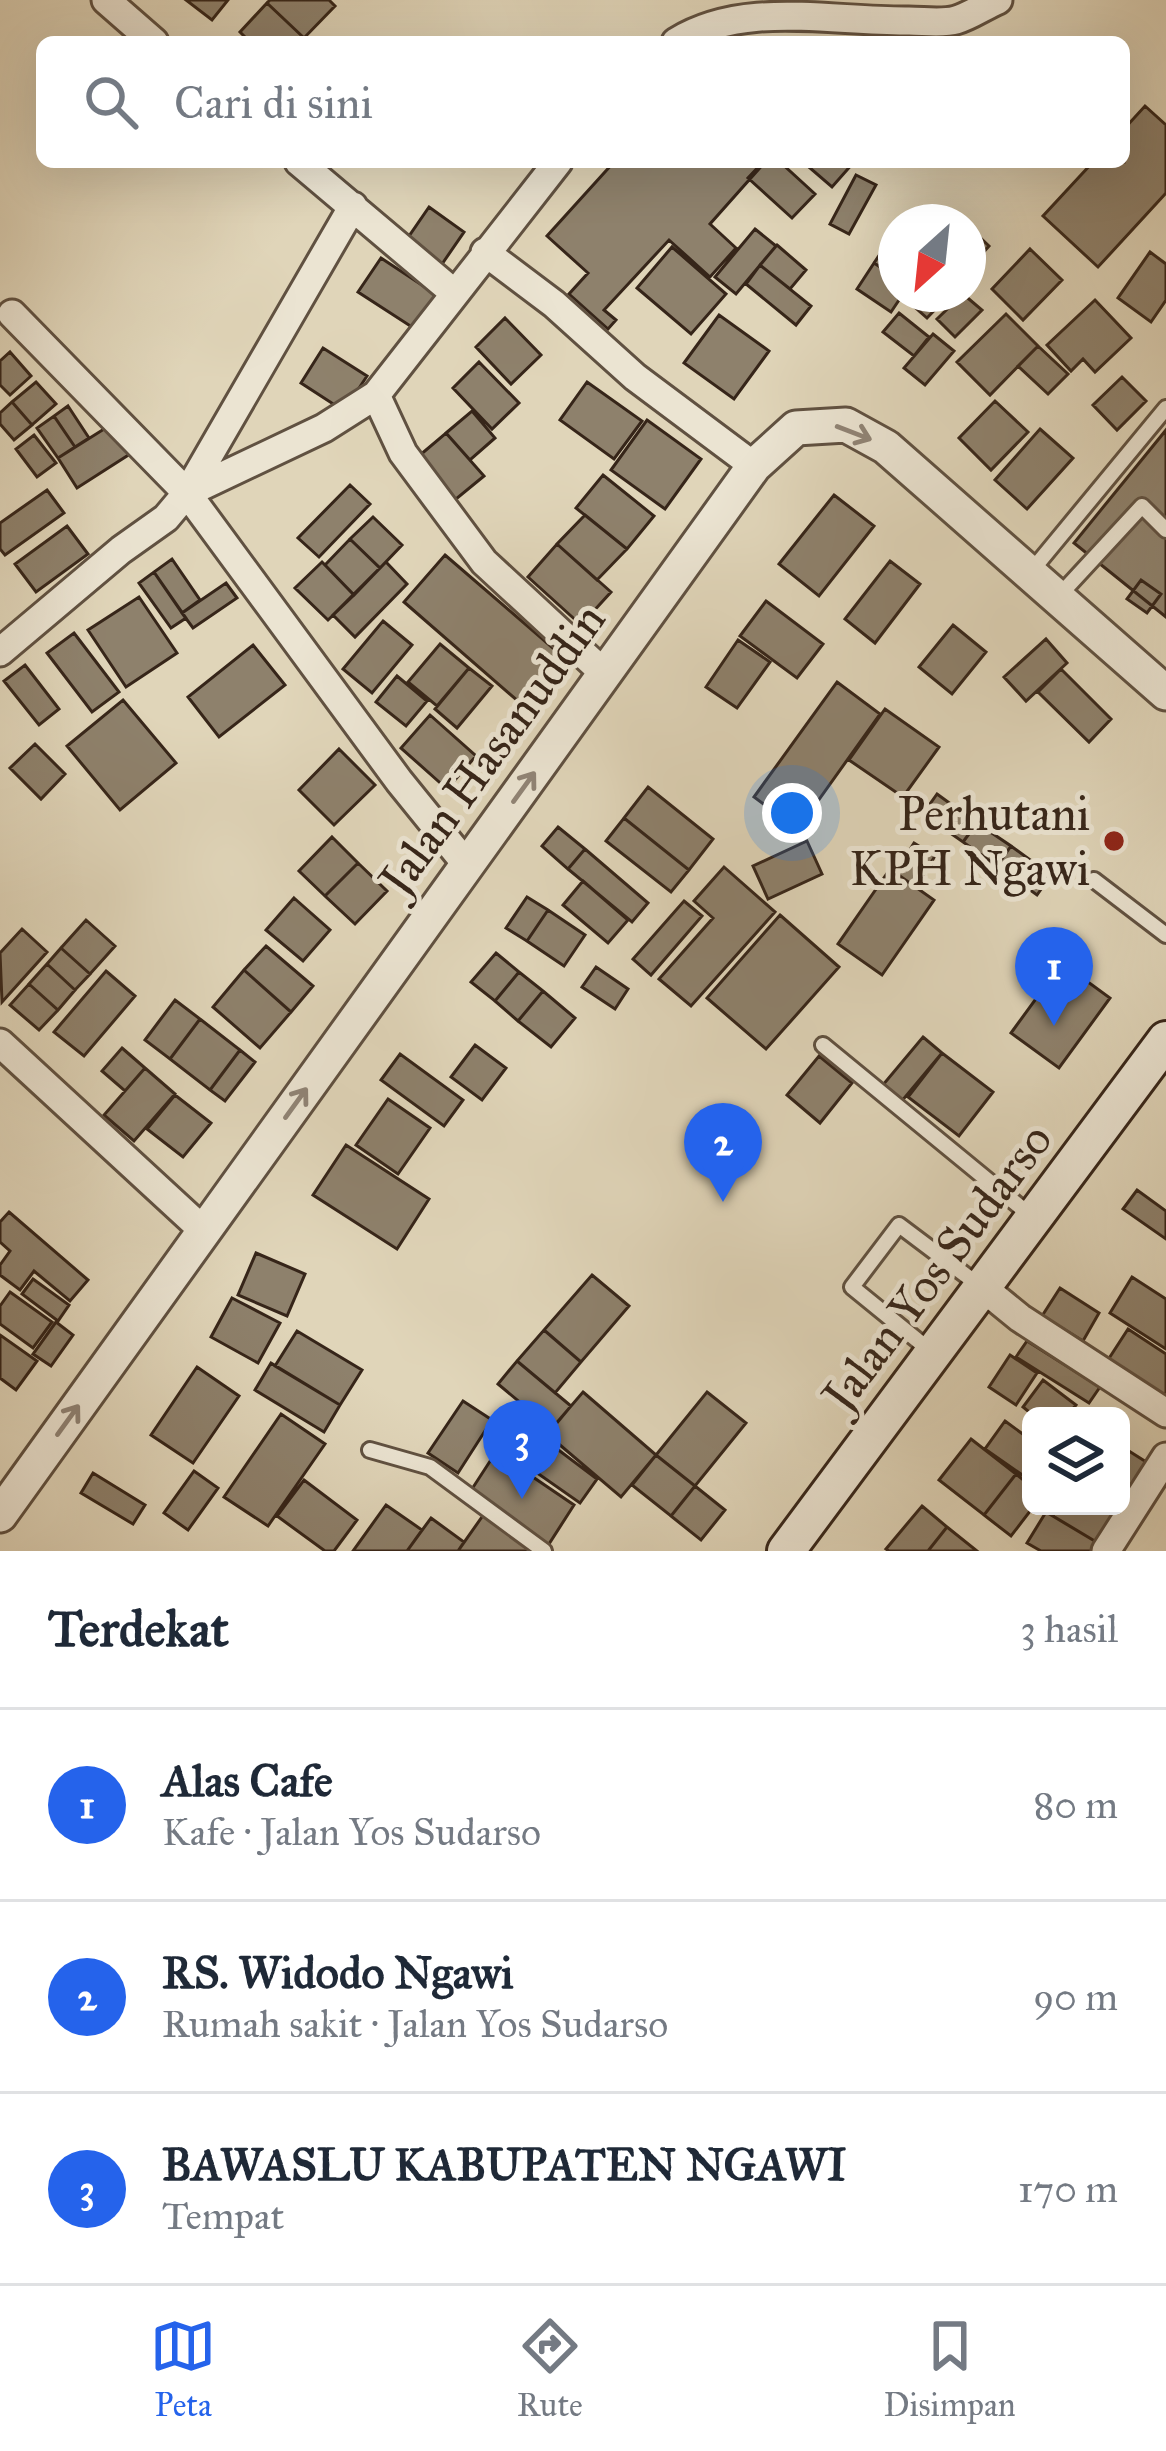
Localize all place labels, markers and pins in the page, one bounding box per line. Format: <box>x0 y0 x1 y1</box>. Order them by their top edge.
place label: Perhutani KPH Ngawi <box>850 784 1090 898</box>
marker: Perhutani KPH Ngawi <box>1101 828 1127 854</box>
pin: 1 <box>1015 927 1093 1026</box>
pin: 2 <box>684 1103 762 1202</box>
pin: 3 <box>483 1400 561 1499</box>

